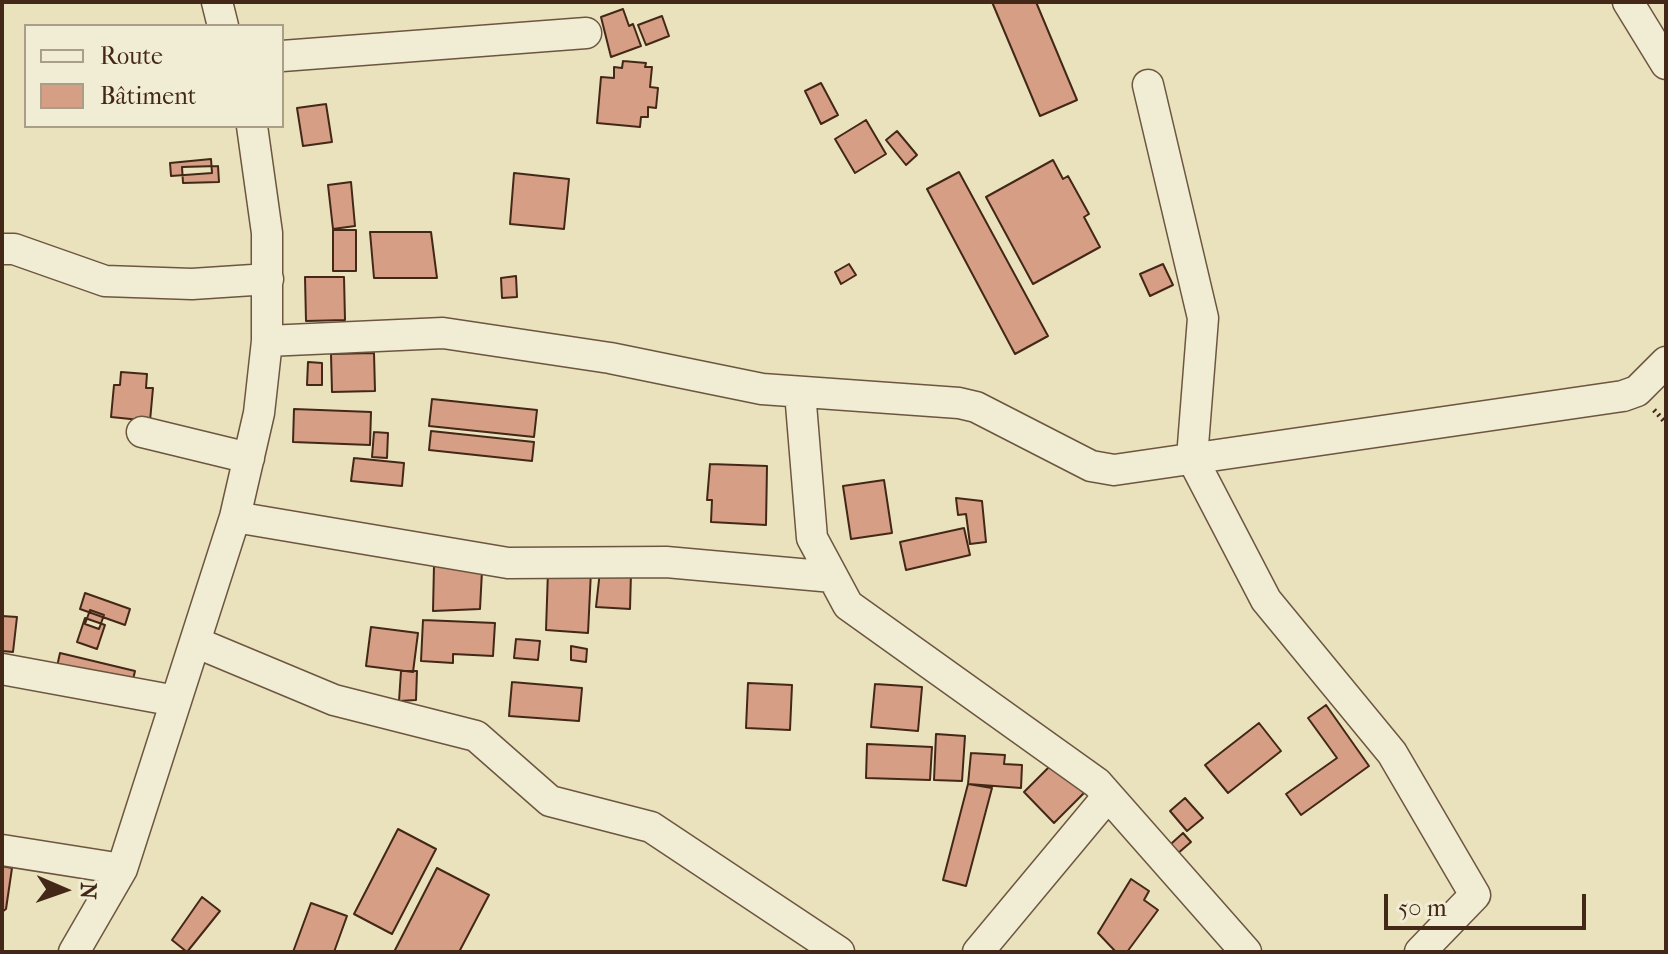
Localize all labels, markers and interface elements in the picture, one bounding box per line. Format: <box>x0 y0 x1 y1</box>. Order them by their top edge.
legend <box>24 24 284 128</box>
text: Route <box>100 42 163 70</box>
text: Bâtiment <box>100 82 196 110</box>
north arrow <box>24 850 104 930</box>
scale bar <box>1388 878 1590 928</box>
text: N <box>75 882 101 900</box>
text: 50 m <box>1398 894 1447 922</box>

